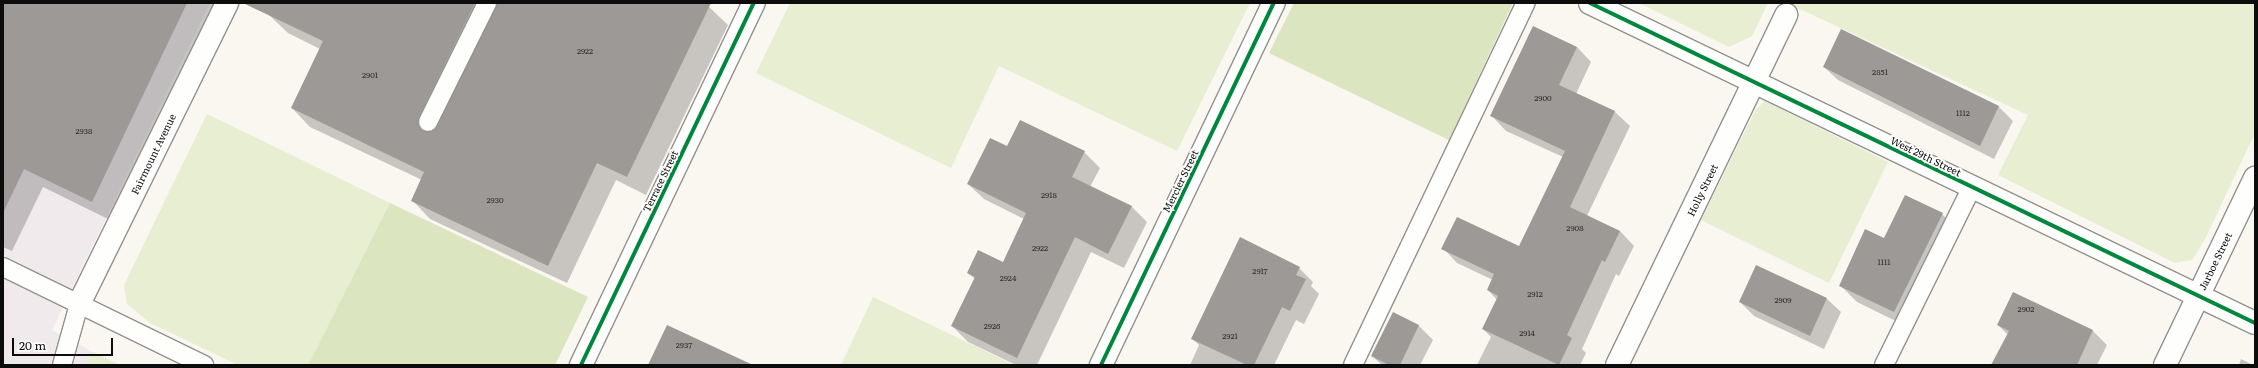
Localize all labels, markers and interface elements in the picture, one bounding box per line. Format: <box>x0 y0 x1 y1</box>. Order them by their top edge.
house number: 2922 <box>577 46 593 56</box>
house number: 2851 <box>1872 67 1888 77</box>
house number: 2901 <box>362 70 378 80</box>
house number: 2900 <box>1534 93 1552 103</box>
house number: 1112 <box>1956 108 1970 118</box>
street label: Fairmount Avenue <box>128 112 178 196</box>
house number: 2938 <box>76 126 92 136</box>
street label: West 29th Street <box>1889 134 1963 178</box>
street label: Terrace Street <box>640 148 680 214</box>
street label: Mercier Street <box>1160 148 1200 214</box>
street label: Holly Street <box>1684 162 1720 218</box>
house number: 2918 <box>1041 190 1057 200</box>
house number: 2930 <box>486 195 504 205</box>
house number: 2908 <box>1566 223 1584 233</box>
street label: Jarboe Street <box>2196 230 2234 292</box>
house number: 2922 <box>1032 243 1048 253</box>
house number: 1111 <box>1877 257 1891 267</box>
house number: 2917 <box>1252 266 1268 276</box>
house number: 2924 <box>1000 273 1016 283</box>
house number: 2912 <box>1527 289 1543 299</box>
house number: 2909 <box>1774 295 1792 305</box>
house number: 2902 <box>2018 304 2034 314</box>
house number: 2926 <box>984 321 1000 331</box>
house number: 2914 <box>1519 328 1535 338</box>
scale bar <box>14 330 115 356</box>
house number: 2921 <box>1222 331 1238 341</box>
text: 20 m <box>19 336 46 354</box>
house number: 2937 <box>676 340 692 350</box>

